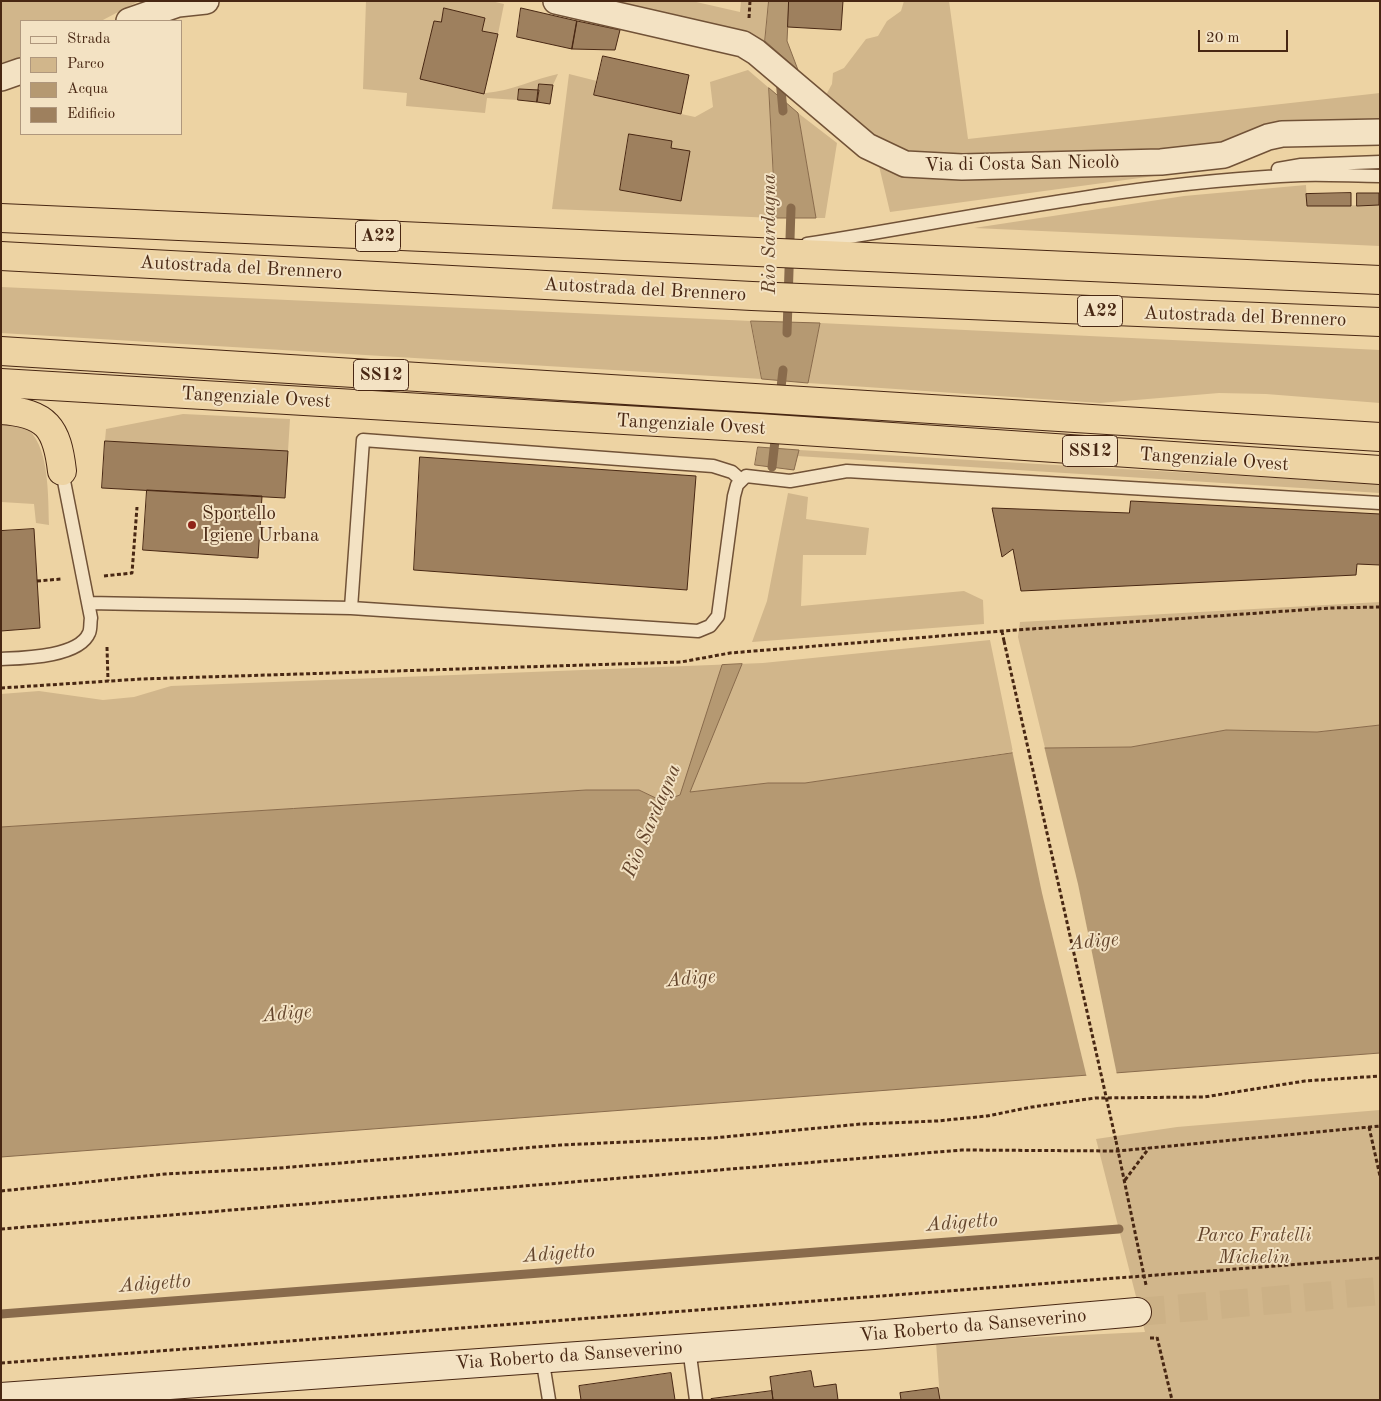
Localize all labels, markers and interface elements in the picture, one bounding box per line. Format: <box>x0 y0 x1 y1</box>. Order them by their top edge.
legend <box>20 20 182 135</box>
scale bar <box>1201 20 1291 52</box>
text: 20 m <box>1206 31 1240 46</box>
text: Strada <box>67 32 110 47</box>
text: Parco <box>67 57 104 72</box>
text: Acqua <box>67 82 108 97</box>
text: Edificio <box>67 107 115 122</box>
street label: Via di Costa San Nicolò <box>925 151 1119 177</box>
water label: Rio Sardagna <box>758 174 782 294</box>
road number: A22 <box>356 220 400 252</box>
street label: Autostrada del Brennero <box>139 251 343 285</box>
street label: Autostrada del Brennero <box>543 273 747 307</box>
road number: A22 <box>1078 296 1122 326</box>
street label: Autostrada del Brennero <box>1143 302 1347 332</box>
road number: SS12 <box>354 360 408 390</box>
street label: Tangenziale Ovest <box>181 383 331 413</box>
street label: Tangenziale Ovest <box>616 410 766 440</box>
road number: SS12 <box>1062 436 1118 466</box>
street label: Tangenziale Ovest <box>1139 443 1289 477</box>
place label: Sportello Igiene Urbana <box>202 503 319 547</box>
marker: Sportello Igiene Urbana <box>186 519 198 531</box>
water label: Rio Sardagna <box>617 761 687 881</box>
water label: Adige <box>1068 928 1120 956</box>
water label: Adige <box>665 965 717 993</box>
water label: Adige <box>261 1000 313 1028</box>
water label: Adigetto <box>925 1209 999 1237</box>
park label: Parco Fratelli Michelin <box>1197 1225 1311 1269</box>
water label: Adigetto <box>522 1240 596 1268</box>
water label: Adigetto <box>118 1270 192 1298</box>
street label: Via Roberto da Sanseverino <box>858 1305 1088 1347</box>
street label: Via Roberto da Sanseverino <box>455 1337 683 1375</box>

